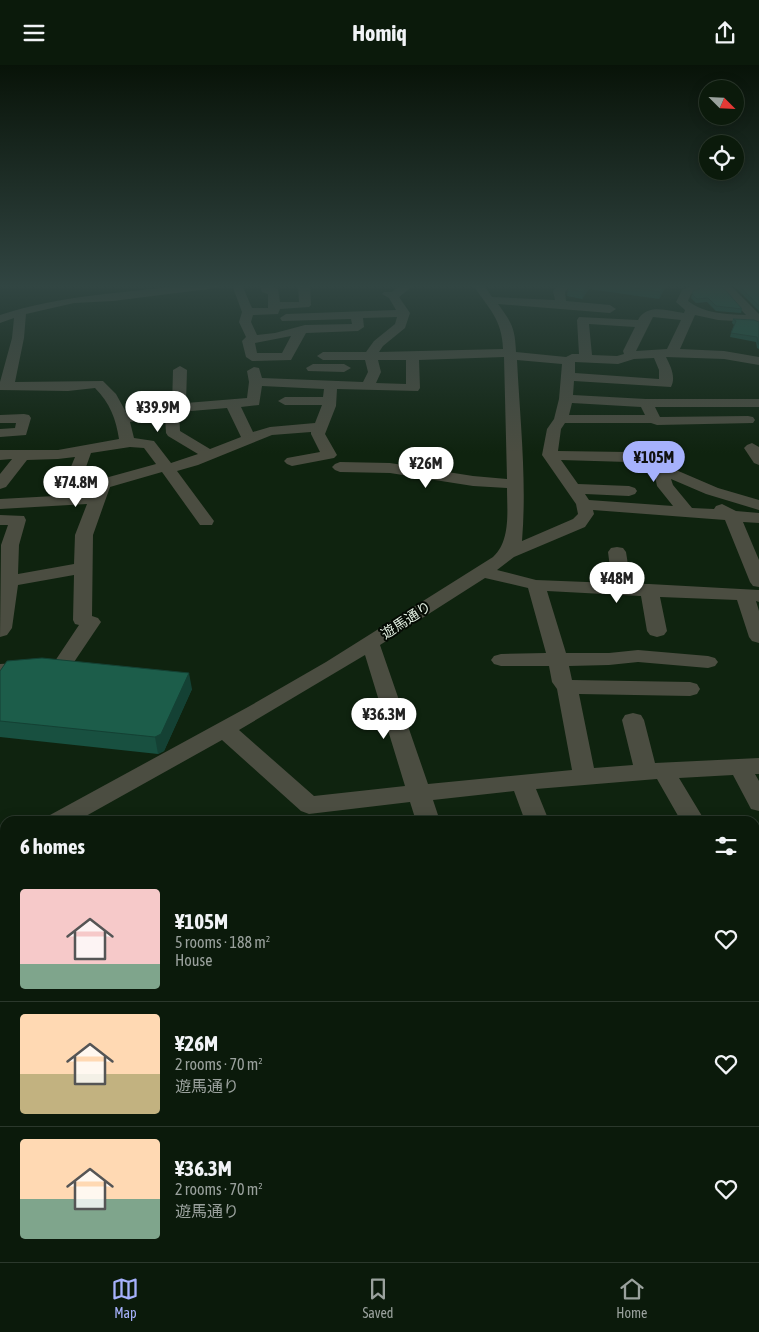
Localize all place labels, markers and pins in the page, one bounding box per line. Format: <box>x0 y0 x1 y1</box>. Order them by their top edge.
pin: ¥39.9M <box>117 391 199 433</box>
pin: ¥105M <box>619 441 689 483</box>
pin: ¥26M <box>396 447 456 489</box>
pin: ¥74.8M <box>35 465 117 508</box>
pin: ¥48M <box>587 561 647 604</box>
pin: ¥36.3M <box>343 697 425 740</box>

